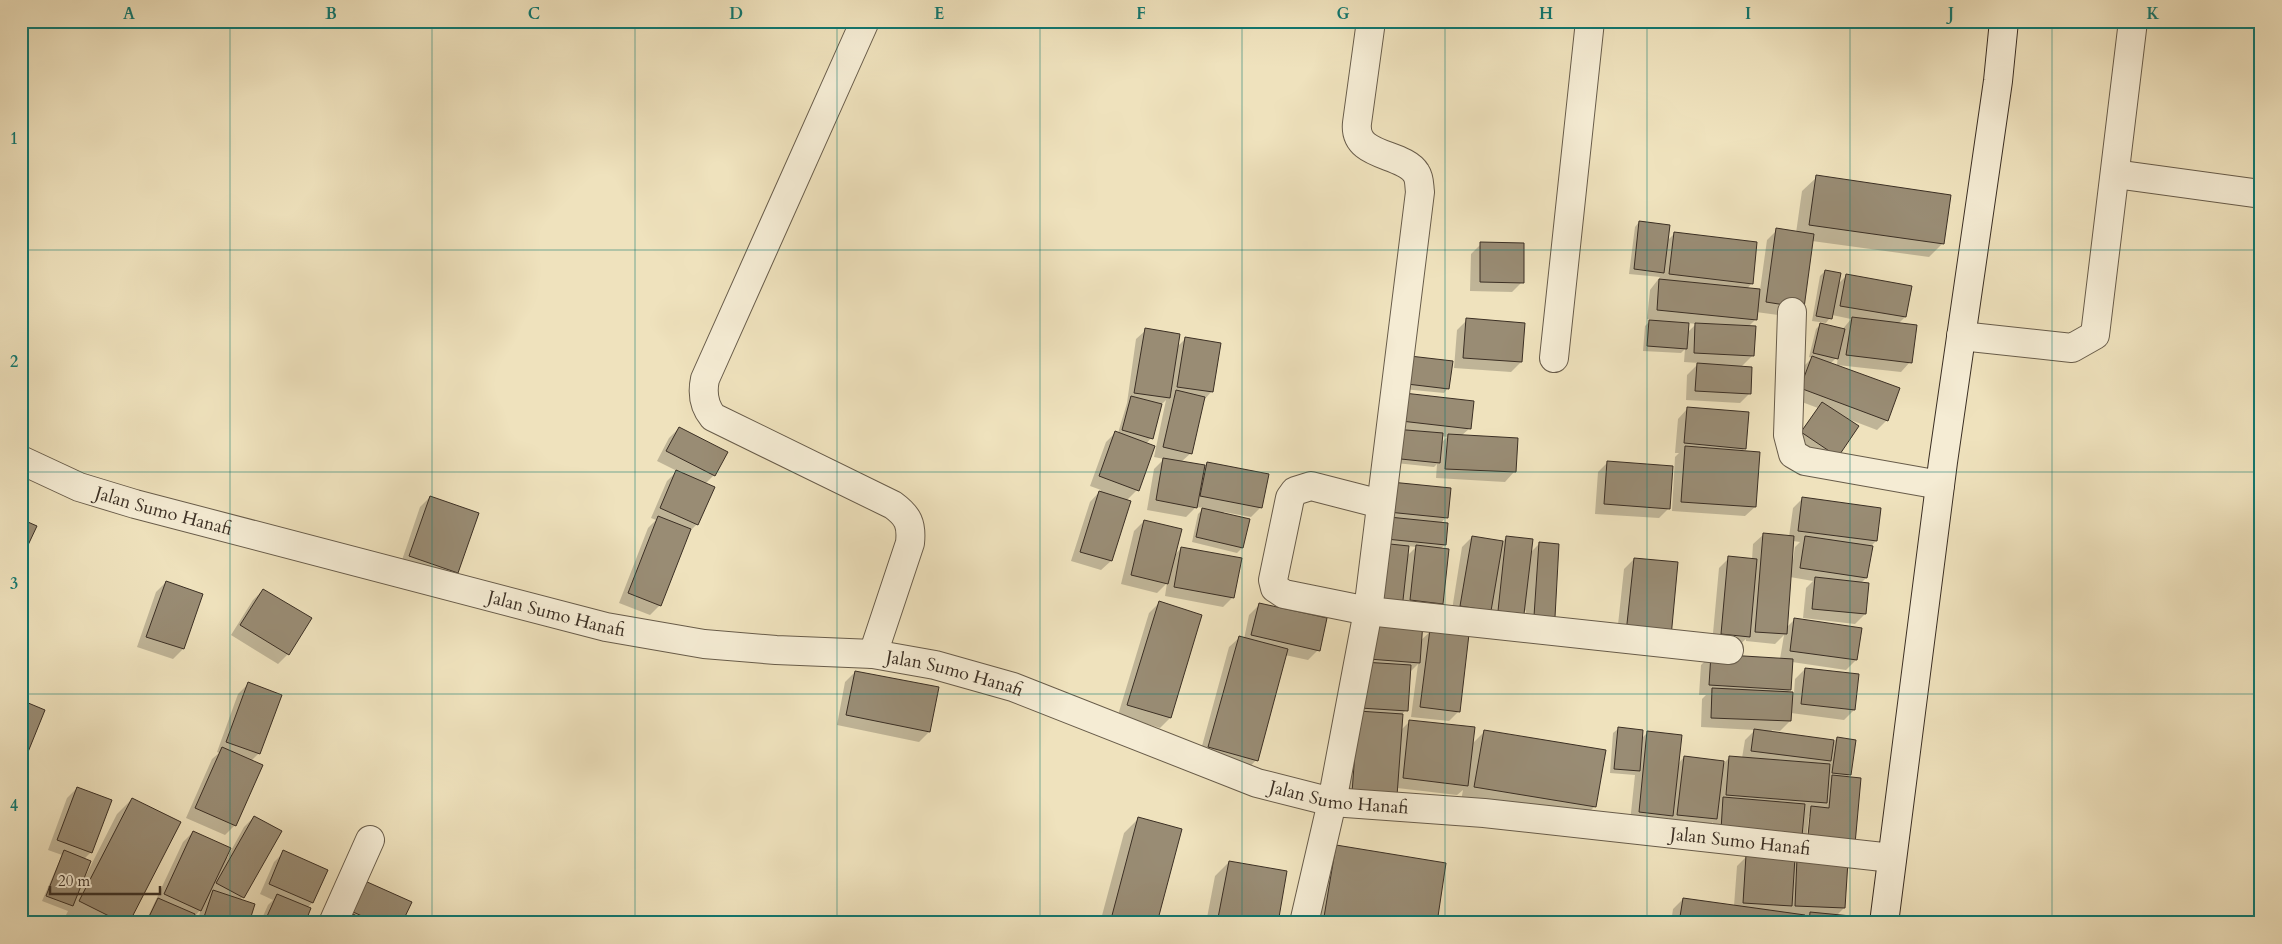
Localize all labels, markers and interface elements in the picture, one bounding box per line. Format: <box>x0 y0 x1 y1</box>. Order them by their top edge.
text: A <box>123 3 135 25</box>
text: B <box>325 3 337 25</box>
text: C <box>528 3 540 25</box>
text: D <box>729 3 743 25</box>
text: E <box>934 3 944 25</box>
text: F <box>1136 3 1146 25</box>
text: G <box>1336 3 1350 25</box>
text: H <box>1539 3 1553 25</box>
text: I <box>1745 3 1751 25</box>
text: J <box>1946 3 1954 25</box>
text: K <box>2147 3 2160 25</box>
text: 1 <box>10 128 18 150</box>
text: 2 <box>10 351 18 373</box>
street label: Jalan Sumo Hanafi <box>89 479 235 541</box>
text: 3 <box>10 573 18 595</box>
street label: Jalan Sumo Hanafi <box>482 583 627 643</box>
street label: Jalan Sumo Hanafi <box>881 644 1027 702</box>
street label: Jalan Sumo Hanafi <box>1264 773 1410 820</box>
text: 4 <box>10 795 18 817</box>
street label: Jalan Sumo Hanafi <box>1666 821 1812 861</box>
scale bar <box>50 864 160 896</box>
text: 20 m <box>58 871 90 891</box>

